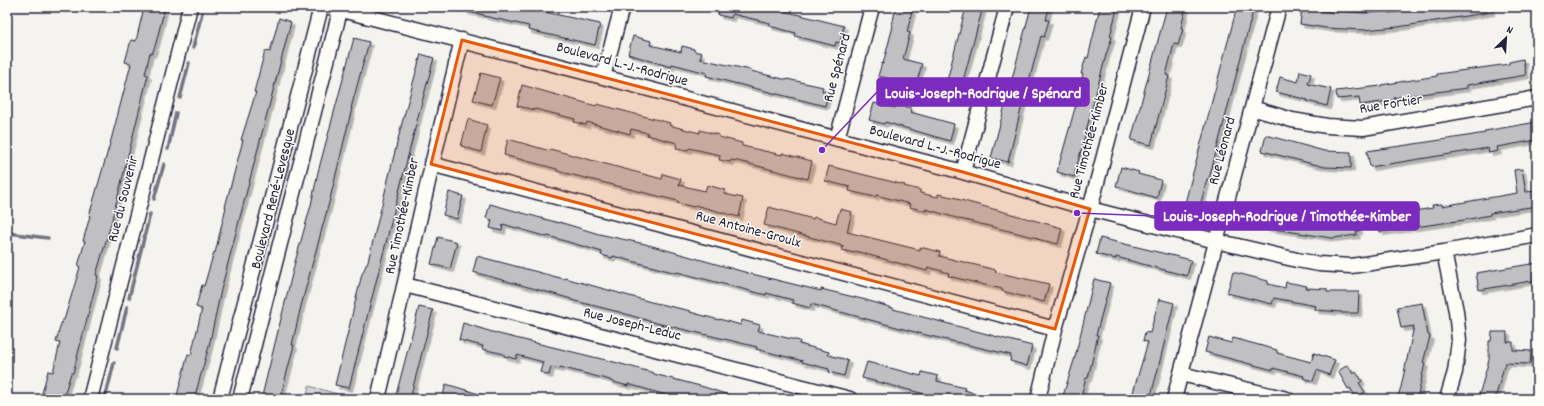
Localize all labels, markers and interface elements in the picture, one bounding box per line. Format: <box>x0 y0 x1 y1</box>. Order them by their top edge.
north arrow <box>1486 18 1526 58</box>
text: N <box>1504 22 1516 39</box>
street label: Rue Spénard <box>818 31 858 105</box>
street label: Boulevard L.-J.-Rodrigue <box>554 37 691 93</box>
callout: Louis-Joseph-Rodrigue / Spénard <box>877 78 1089 106</box>
street label: Rue Timothée-Kimber <box>1064 80 1116 201</box>
text: Louis-Joseph-Rodrigue / Spénard <box>885 83 1081 106</box>
street label: Rue Fortier <box>1358 89 1424 121</box>
street label: Rue Léonard <box>1203 115 1243 187</box>
street label: Boulevard L.-J.-Rodrigue <box>867 120 1004 176</box>
street label: Boulevard René-Levesque <box>246 126 302 271</box>
street label: Rue du Souvenir <box>103 153 145 245</box>
street label: Rue Timothée-Kimber <box>380 155 426 276</box>
callout: Louis-Joseph-Rodrigue / Timothée-Kimber <box>1155 202 1419 230</box>
street label: Rue Antoine-Groulx <box>693 205 803 255</box>
text: Louis-Joseph-Rodrigue / Timothée-Kimber <box>1163 206 1412 229</box>
street label: Rue Joseph-Leduc <box>581 302 683 348</box>

